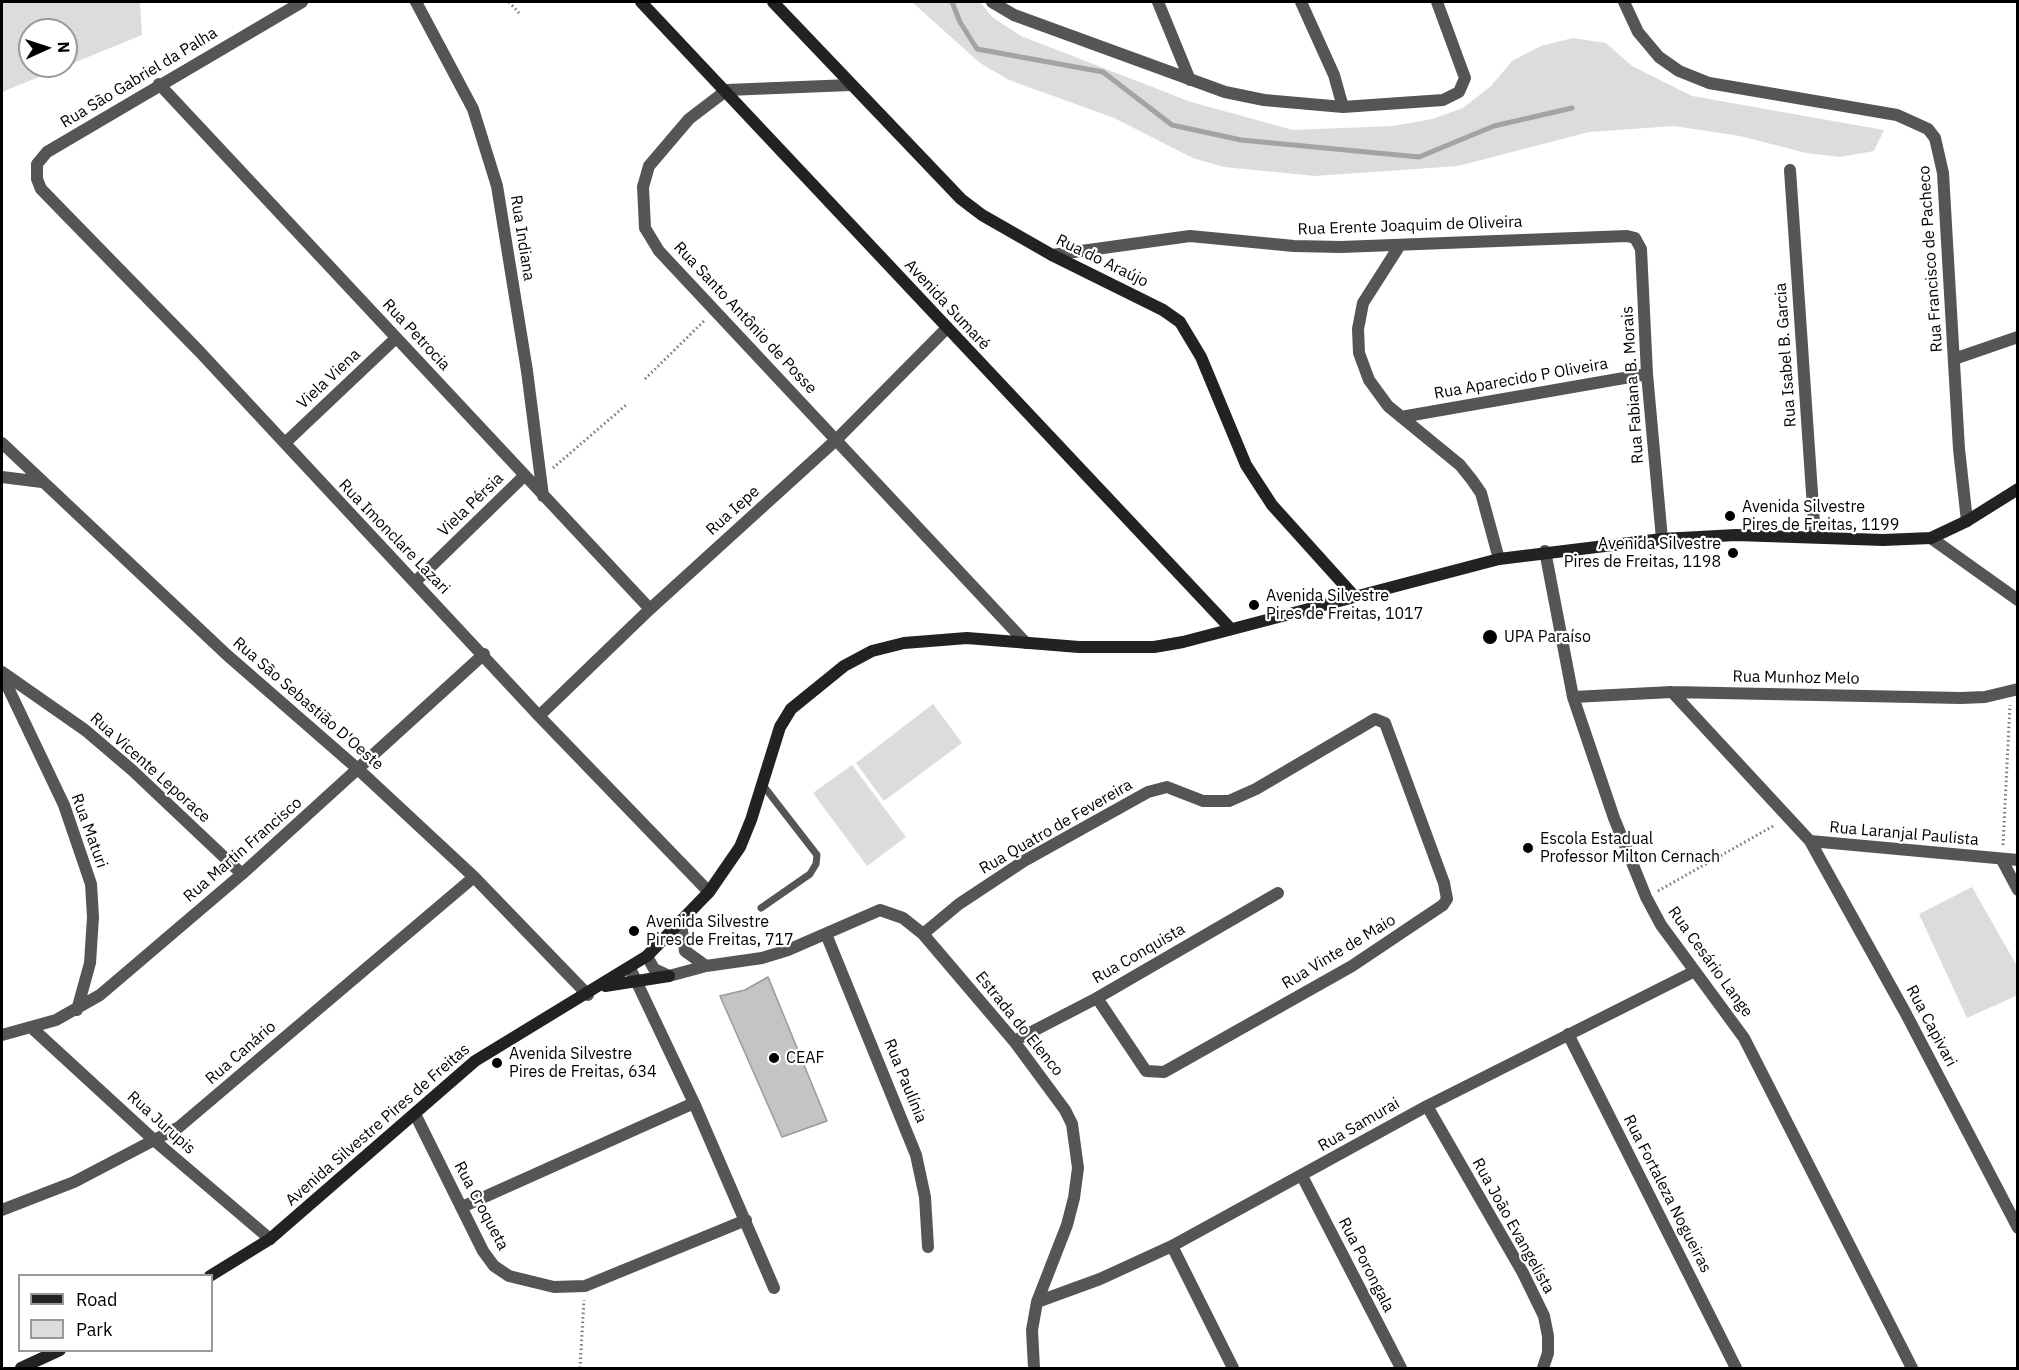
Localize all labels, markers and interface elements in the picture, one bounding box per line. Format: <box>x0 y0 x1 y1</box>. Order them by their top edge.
north arrow <box>18 18 78 78</box>
street label: Rua São Gabriel da Palha <box>57 24 221 132</box>
text: N <box>54 41 74 53</box>
street label: Rua Francisco de Pacheco <box>1915 165 1947 353</box>
street label: Rua Indiana <box>506 194 538 282</box>
street label: Rua Erente Joaquim de Oliveira <box>1297 212 1523 240</box>
street label: Rua do Araújo <box>1053 230 1151 292</box>
street label: Rua Santo Antônio de Posse <box>669 238 821 398</box>
street label: Avenida Sumaré <box>900 256 994 354</box>
street label: Rua Isabel B. Garcia <box>1771 282 1801 428</box>
street label: Rua Petrocia <box>378 295 454 375</box>
street label: Rua Fabiana B. Morais <box>1618 305 1648 465</box>
street label: Viela Viena <box>293 345 365 413</box>
street label: Rua Aparecido P Oliveira <box>1432 354 1610 404</box>
street label: Viela Pérsia <box>434 469 508 541</box>
street label: Rua Imonclare Lazari <box>334 476 454 598</box>
street label: Rua Iepe <box>702 482 764 540</box>
place label: Avenida Silvestre Pires de Freitas, 1199 <box>1742 497 1899 535</box>
marker: Avenida Silvestre Pires de Freitas, 1199 <box>1723 509 1737 523</box>
place label: Avenida Silvestre Pires de Freitas, 1198 <box>1564 534 1721 572</box>
marker: Avenida Silvestre Pires de Freitas, 1198 <box>1726 546 1740 560</box>
place label: Avenida Silvestre Pires de Freitas, 1017 <box>1266 586 1423 624</box>
marker: Avenida Silvestre Pires de Freitas, 1017 <box>1247 598 1261 612</box>
place label: UPA Paraíso <box>1504 627 1591 647</box>
marker: UPA Paraíso <box>1481 628 1499 646</box>
street label: Rua São Sebastião D'Oeste <box>229 633 387 775</box>
street label: Rua Munhoz Melo <box>1732 667 1860 689</box>
street label: Rua Vicente Leporace <box>86 709 214 827</box>
street label: Rua Quatro de Fevereira <box>976 775 1136 879</box>
street label: Rua Maturi <box>67 791 111 871</box>
street label: Rua Martin Francisco <box>180 793 306 907</box>
street label: Rua Laranjal Paulista <box>1829 818 1979 850</box>
place label: Escola Estadual Professor Milton Cernach <box>1540 829 1720 867</box>
marker: Escola Estadual Professor Milton Cernach <box>1521 841 1535 855</box>
street label: Rua Cesário Lange <box>1663 903 1757 1021</box>
street label: Rua Vinte de Maio <box>1279 911 1399 993</box>
place label: Avenida Silvestre Pires de Freitas, 717 <box>646 912 794 950</box>
street label: Rua Conquista <box>1089 920 1189 988</box>
marker: Avenida Silvestre Pires de Freitas, 717 <box>627 924 641 938</box>
street label: Estrada do Elenco <box>971 968 1067 1080</box>
street label: Rua Capivari <box>1902 982 1960 1070</box>
street label: Rua Canário <box>202 1017 280 1089</box>
street label: Rua Paulínia <box>879 1036 931 1126</box>
street label: Avenida Silvestre Pires de Freitas <box>282 1040 474 1210</box>
place label: Avenida Silvestre Pires de Freitas, 634 <box>509 1044 657 1082</box>
place label: CEAF <box>786 1048 824 1068</box>
marker: CEAF <box>767 1051 781 1065</box>
marker: Avenida Silvestre Pires de Freitas, 634 <box>490 1056 504 1070</box>
street label: Rua Jurupis <box>123 1087 199 1159</box>
street label: Rua Samurai <box>1315 1094 1403 1156</box>
street label: Rua Fortaleza Nogueiras <box>1619 1112 1715 1276</box>
street label: Rua João Evangelista <box>1468 1155 1558 1297</box>
street label: Rua Croqueta <box>450 1158 512 1254</box>
street label: Rua Porongala <box>1334 1214 1398 1316</box>
legend <box>18 1274 213 1352</box>
text: Road <box>76 1288 117 1311</box>
text: Park <box>76 1318 112 1341</box>

